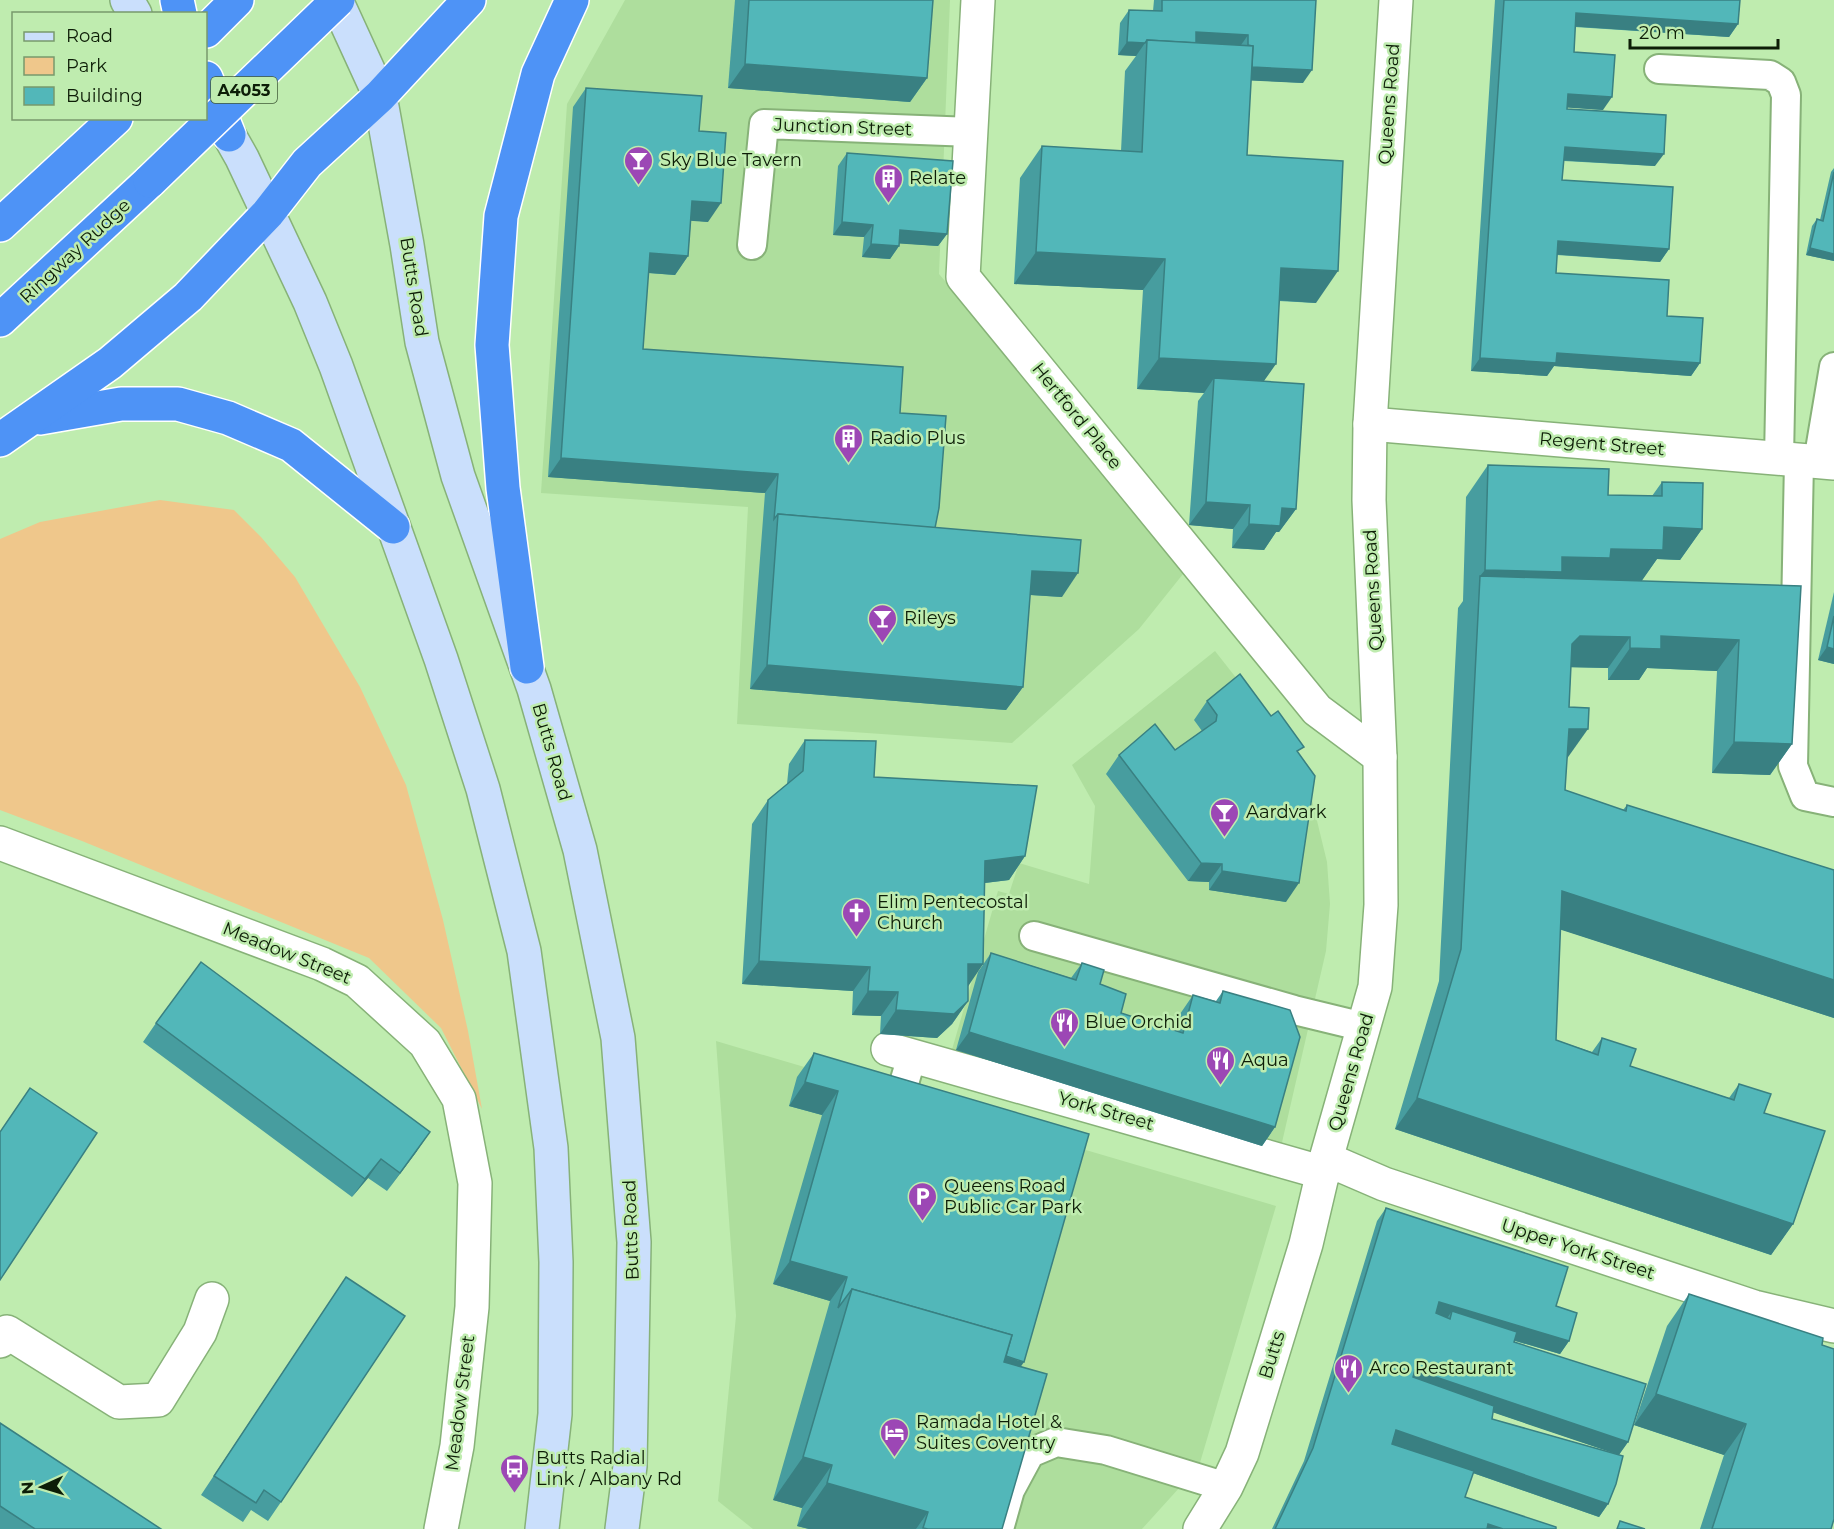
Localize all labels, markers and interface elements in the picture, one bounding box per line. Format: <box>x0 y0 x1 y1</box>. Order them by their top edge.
legend <box>12 12 207 120</box>
scale bar <box>1630 12 1778 50</box>
text: 20 m <box>1639 22 1685 44</box>
text: Road <box>66 25 113 47</box>
street label: Queens Road <box>1374 43 1404 165</box>
text: Park <box>66 55 107 77</box>
road number: A4053 <box>211 77 277 103</box>
text: Building <box>66 85 143 107</box>
street label: Junction Street <box>773 114 912 140</box>
bar icon: Sky Blue Tavern <box>623 144 655 186</box>
place label: Sky Blue Tavern <box>660 149 802 171</box>
building icon: Relate <box>872 162 904 204</box>
place label: Relate <box>909 167 966 189</box>
street label: Ringway Rudge <box>15 194 135 308</box>
street label: Butts Road <box>395 236 433 338</box>
street label: Hertford Place <box>1027 358 1127 474</box>
building icon: Radio Plus <box>833 422 865 464</box>
place label: Radio Plus <box>870 427 965 449</box>
street label: Regent Street <box>1538 428 1666 460</box>
street label: Queens Road <box>1359 529 1387 651</box>
bar icon: Rileys <box>867 602 899 644</box>
place label: Rileys <box>904 607 956 629</box>
street label: Butts Road <box>528 701 576 803</box>
bar icon: Aardvark <box>1209 796 1241 838</box>
place label: Aardvark <box>1246 801 1327 823</box>
place label: Elim Pentecostal Church <box>877 891 1029 934</box>
church icon: Elim Pentecostal Church <box>840 896 872 938</box>
street label: Meadow Street <box>220 917 354 989</box>
restaurant icon: Blue Orchid <box>1048 1006 1080 1048</box>
street label: Queens Road <box>1324 1010 1378 1134</box>
place label: Blue Orchid <box>1085 1011 1192 1033</box>
restaurant icon: Aqua <box>1204 1044 1236 1086</box>
place label: Aqua <box>1241 1049 1289 1071</box>
street label: York Street <box>1056 1087 1156 1135</box>
place label: Queens Road Public Car Park <box>944 1175 1082 1218</box>
street label: Butts Road <box>618 1179 644 1281</box>
parking icon: Queens Road Public Car Park <box>907 1180 939 1222</box>
street label: Upper York Street <box>1498 1214 1658 1284</box>
street label: Butts <box>1254 1328 1290 1382</box>
street label: Meadow Street <box>441 1334 479 1472</box>
restaurant icon: Arco Restaurant <box>1332 1352 1364 1394</box>
place label: Arco Restaurant <box>1369 1357 1514 1379</box>
place label: Ramada Hotel & Suites Coventry <box>916 1411 1062 1454</box>
hotel icon: Ramada Hotel & Suites Coventry <box>879 1416 911 1458</box>
place label: Butts Radial Link / Albany Rd <box>536 1447 682 1490</box>
bus stop icon: Butts Radial Link / Albany Rd <box>499 1452 531 1494</box>
north arrow <box>12 1457 72 1517</box>
text: N <box>18 1481 37 1495</box>

